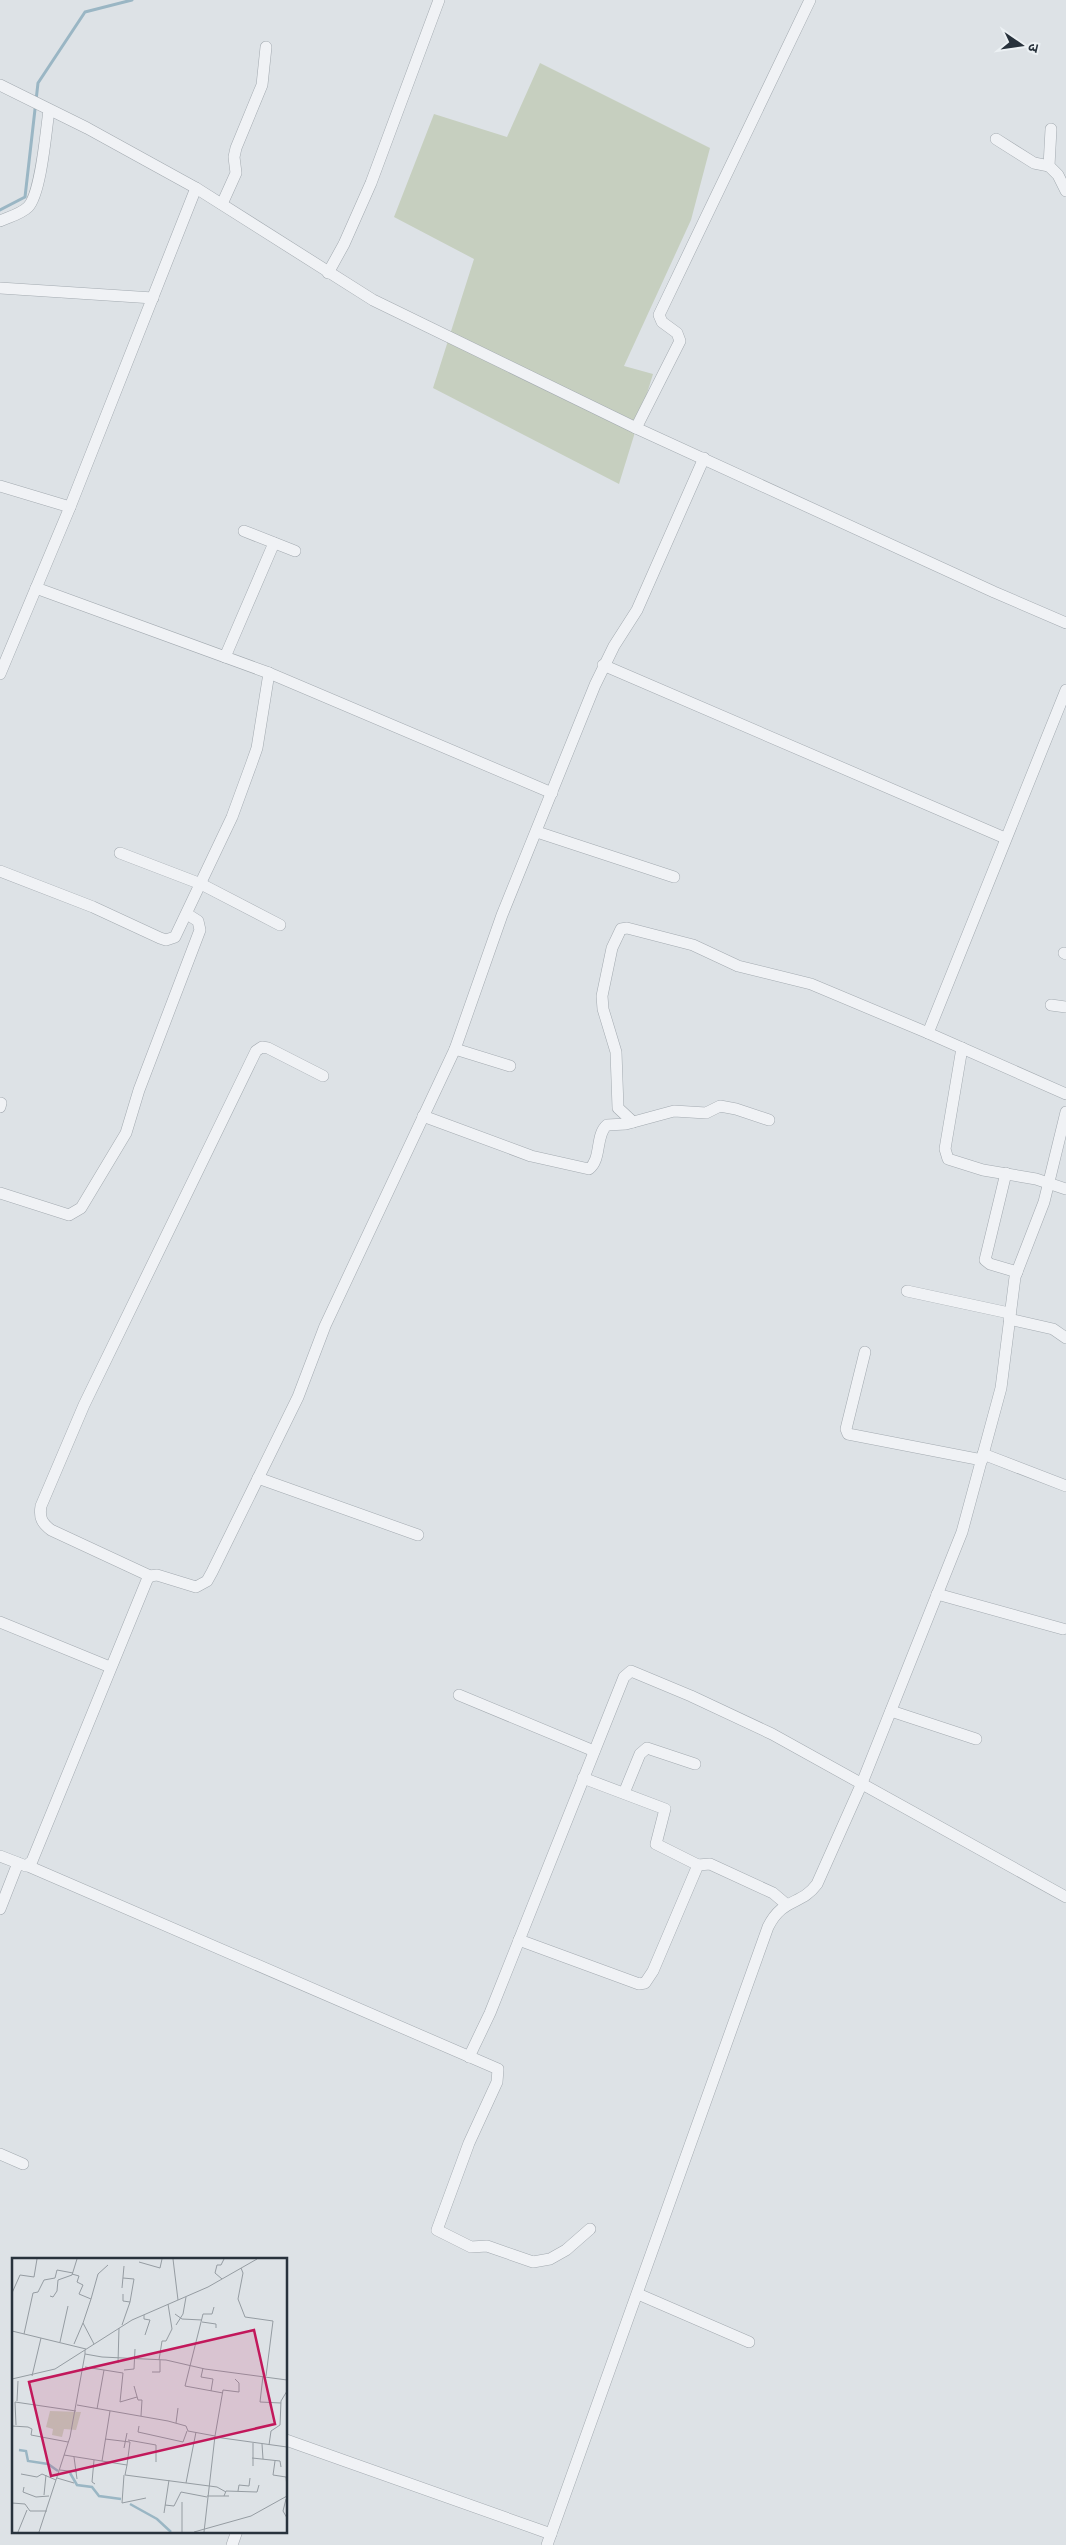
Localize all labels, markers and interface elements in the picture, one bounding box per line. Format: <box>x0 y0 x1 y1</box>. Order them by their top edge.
north arrow <box>996 20 1046 70</box>
text: उ <box>1025 42 1042 54</box>
inset map <box>12 2258 288 2532</box>

